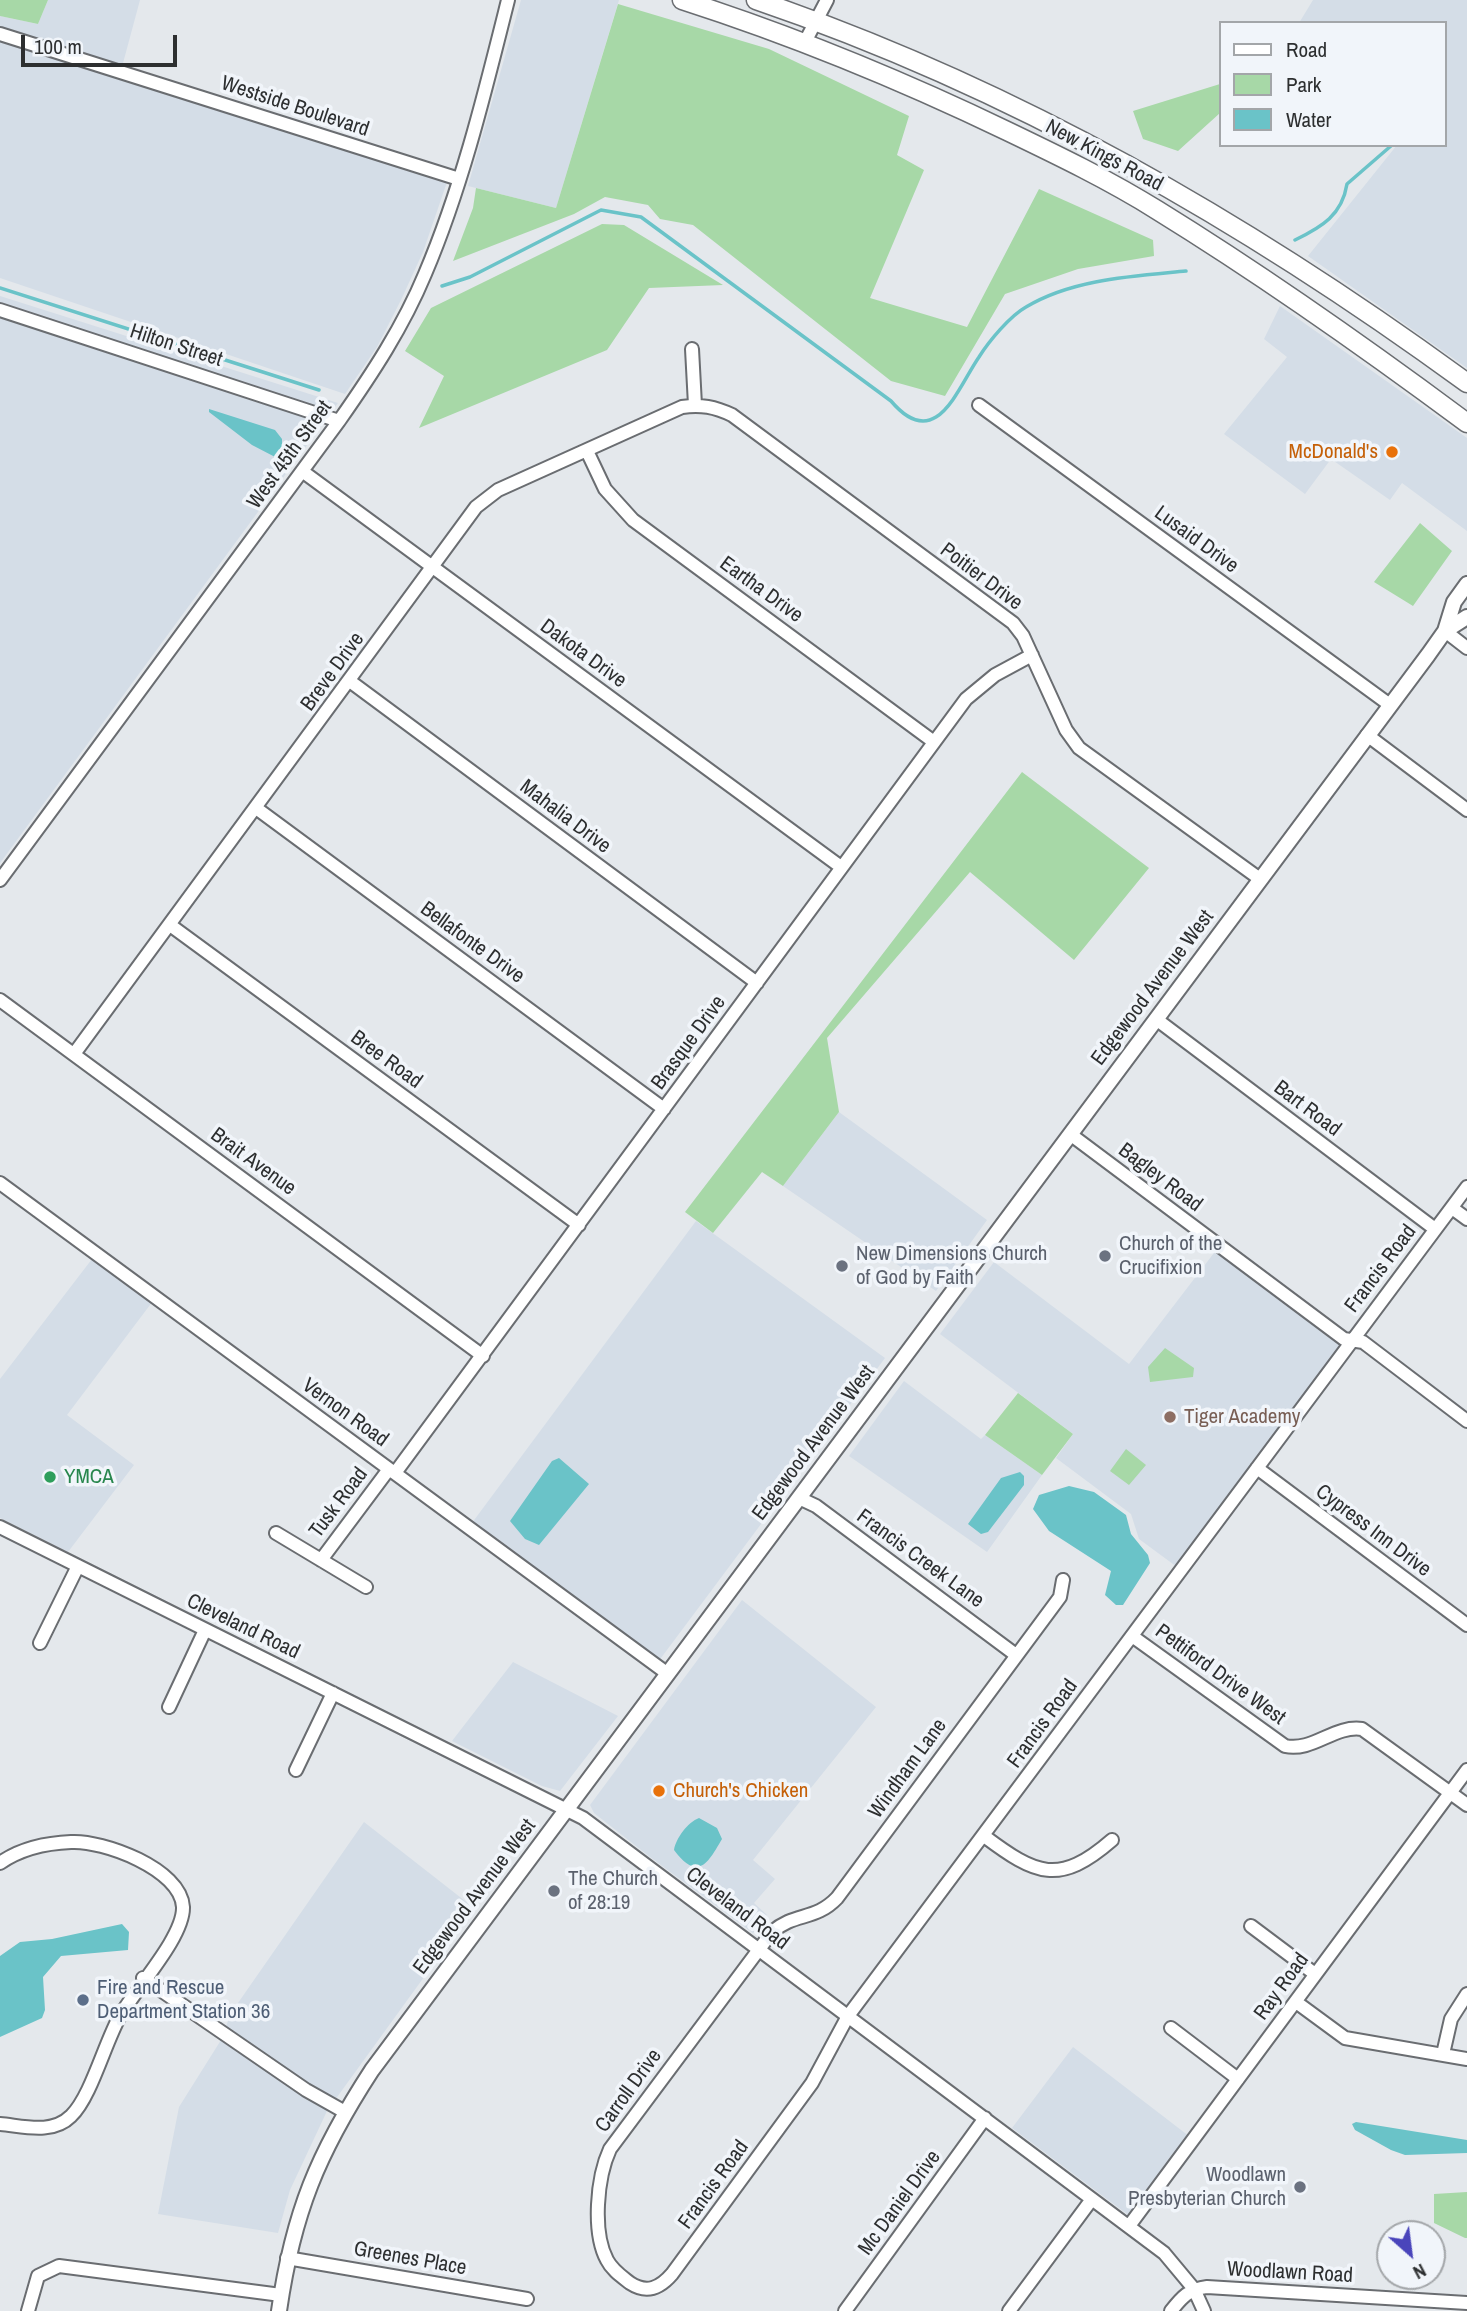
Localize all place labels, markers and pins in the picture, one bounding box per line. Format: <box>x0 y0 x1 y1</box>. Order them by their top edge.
place label: McDonald's <box>1289 439 1378 465</box>
marker: McDonald's <box>1384 444 1400 460</box>
place label: Church of the Crucifixion <box>1119 1231 1222 1281</box>
place label: New Dimensions Church of God by Faith <box>856 1241 1047 1291</box>
marker: Church of the Crucifixion <box>1097 1248 1113 1264</box>
marker: New Dimensions Church of God by Faith <box>834 1258 850 1274</box>
place label: Tiger Academy <box>1184 1404 1300 1430</box>
marker: Tiger Academy <box>1162 1409 1178 1425</box>
place label: YMCA <box>64 1464 114 1490</box>
marker: YMCA <box>42 1469 58 1485</box>
place label: Church's Chicken <box>673 1778 808 1804</box>
marker: Church's Chicken <box>651 1783 667 1799</box>
place label: The Church of 28:19 <box>568 1866 658 1916</box>
marker: The Church of 28:19 <box>546 1883 562 1899</box>
place label: Fire and Rescue Department Station 36 <box>97 1975 270 2025</box>
marker: Fire and Rescue Department Station 36 <box>75 1992 91 2008</box>
place label: Woodlawn Presbyterian Church <box>1128 2162 1286 2212</box>
marker: Woodlawn Presbyterian Church <box>1292 2179 1308 2195</box>

